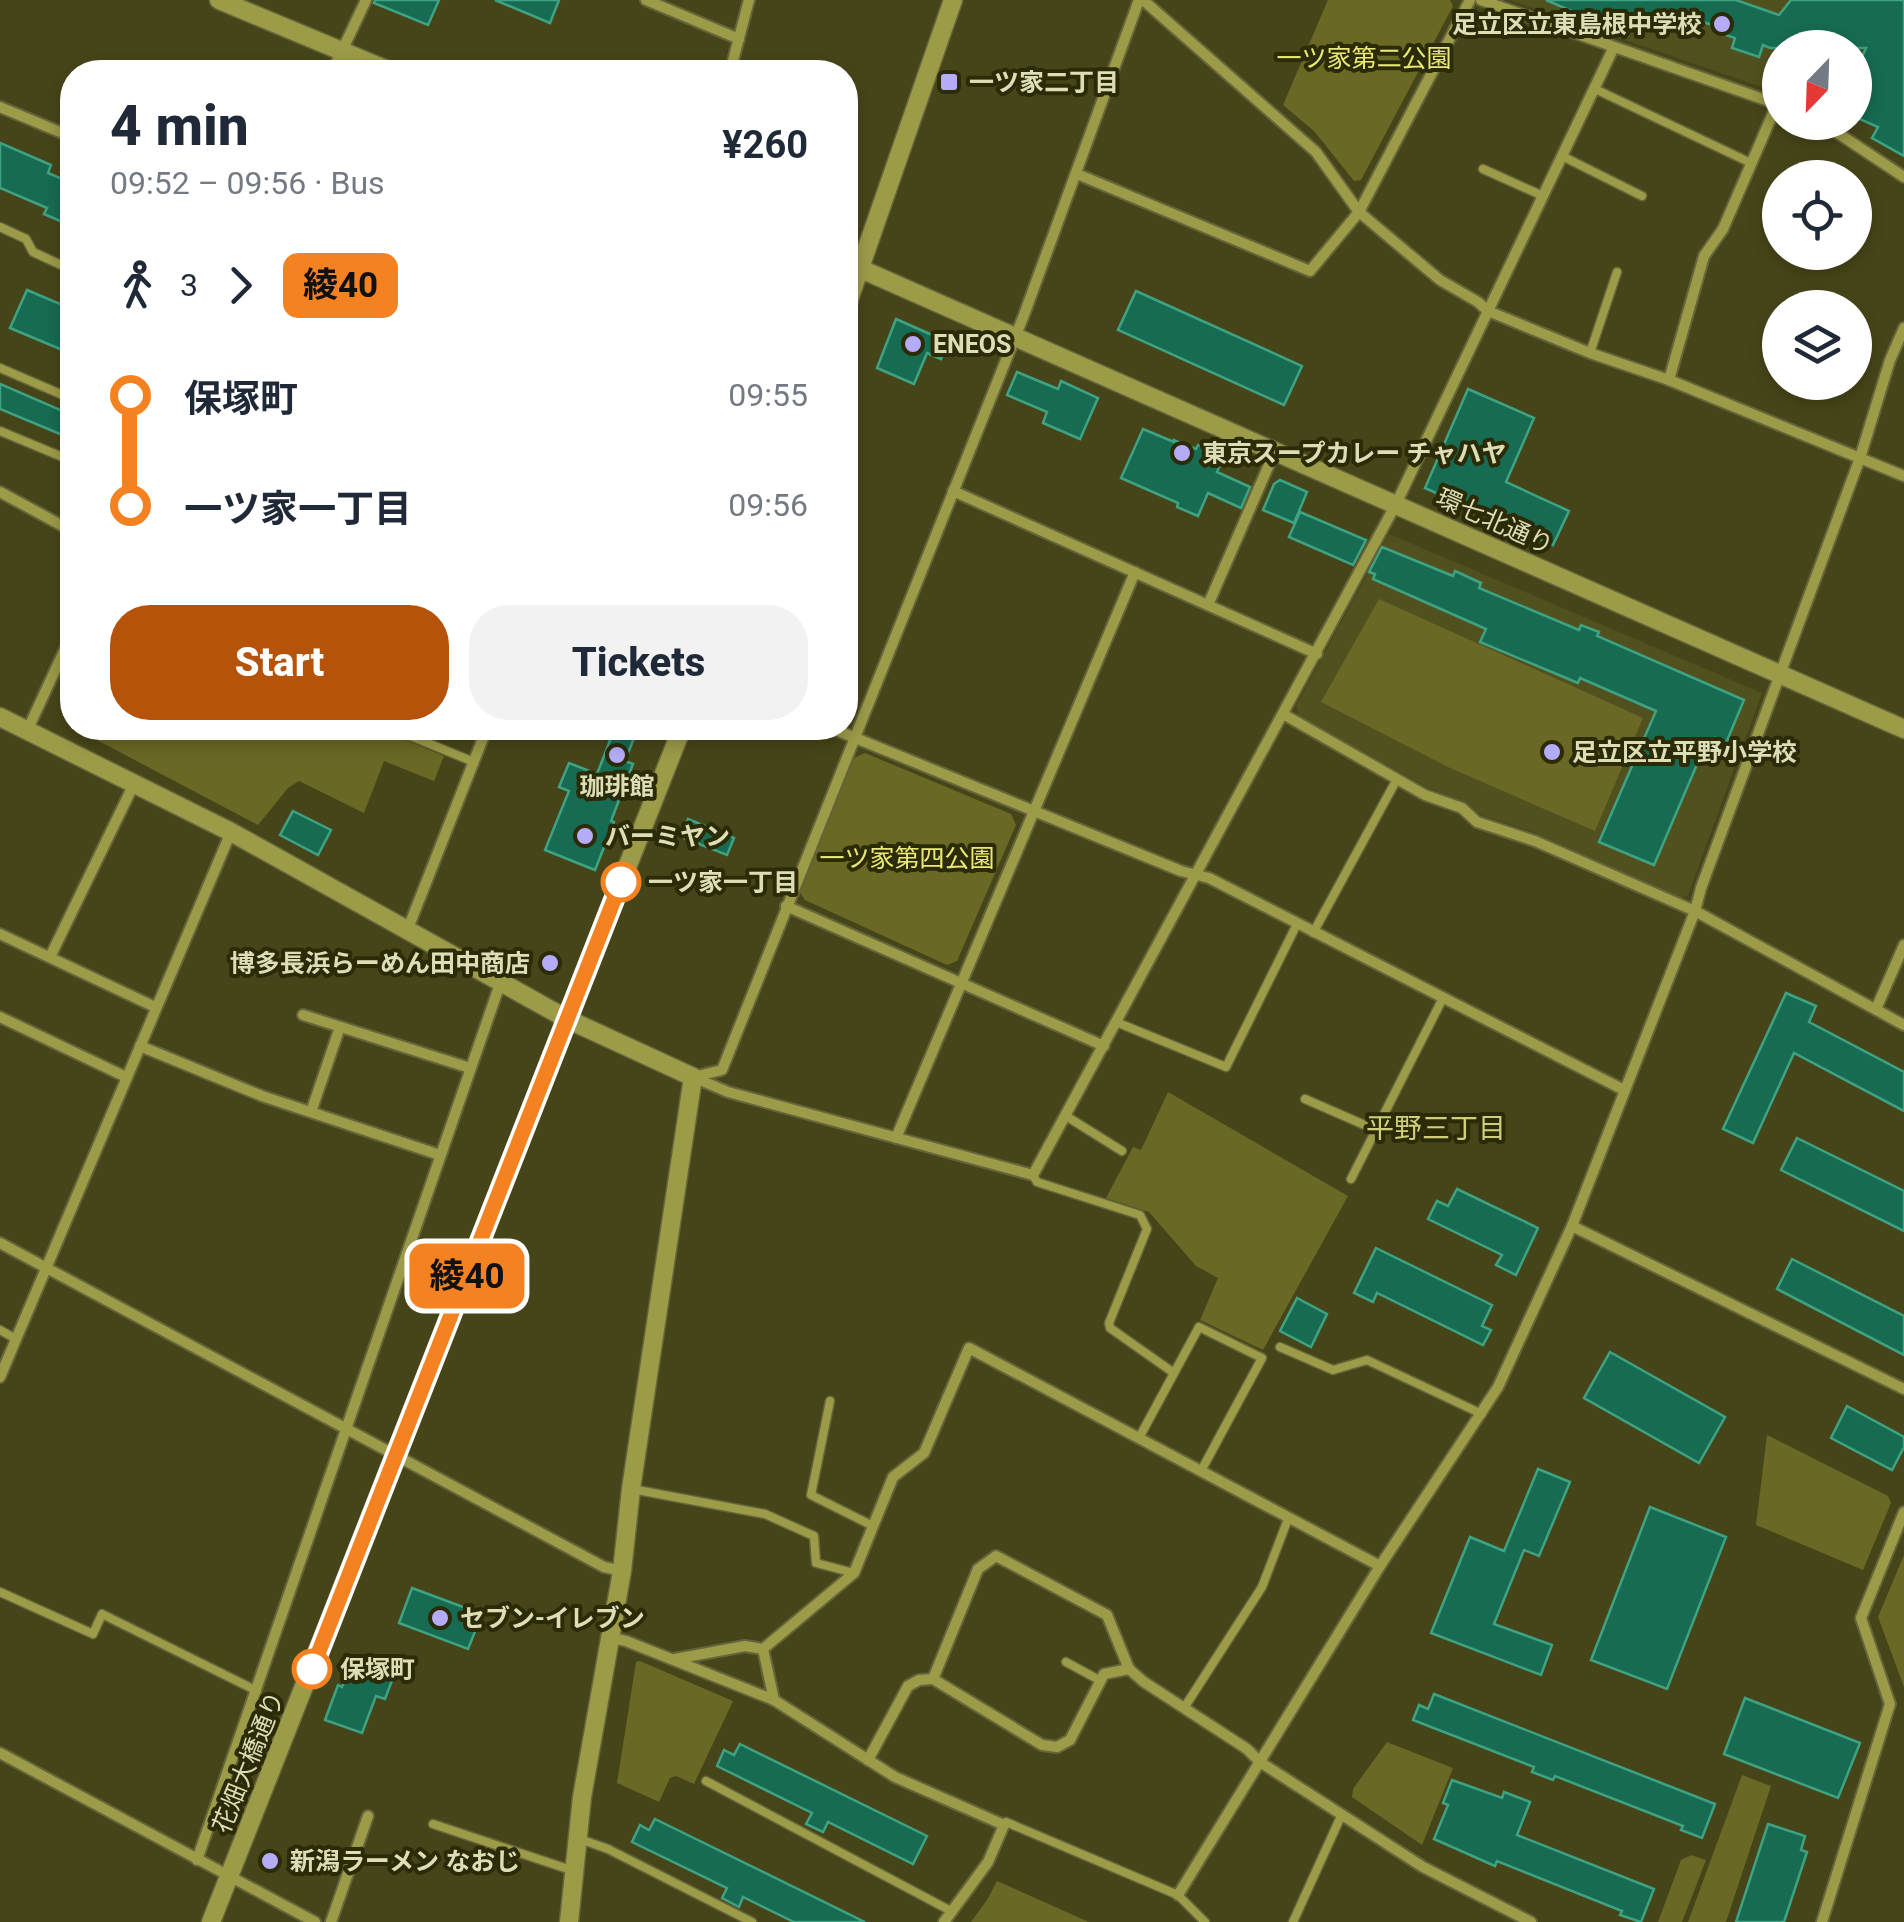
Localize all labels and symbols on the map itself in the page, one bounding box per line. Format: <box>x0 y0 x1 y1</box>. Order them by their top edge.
place label: 足立区立東島根中学校 <box>1452 10 1702 39</box>
marker: 足立区立東島根中学校 <box>1711 13 1733 35</box>
north arrow <box>1762 30 1872 140</box>
park label: 一ツ家第二公園 <box>1276 44 1452 73</box>
place label: 一ツ家二丁目 <box>969 68 1119 97</box>
marker: 一ツ家二丁目 <box>938 71 960 93</box>
place label: ENEOS <box>933 330 1011 359</box>
marker: ENEOS <box>902 333 924 355</box>
place label: 東京スープカレー チャハヤ <box>1202 439 1506 468</box>
marker: 東京スープカレー チャハヤ <box>1171 442 1193 464</box>
street label: 環七北通り <box>1432 483 1558 560</box>
place label: 足立区立平野小学校 <box>1572 738 1797 767</box>
marker: 足立区立平野小学校 <box>1541 741 1563 763</box>
marker: 珈琲館 <box>606 744 628 766</box>
place label: 珈琲館 <box>579 772 655 801</box>
place label: バーミヤン <box>605 822 730 851</box>
marker: バーミヤン <box>574 825 596 847</box>
park label: 一ツ家第四公園 <box>819 844 995 873</box>
marker: 一ツ家一丁目 <box>602 863 640 901</box>
place label: 一ツ家一丁目 <box>648 868 798 897</box>
place label: 博多長浜らーめん田中商店 <box>230 949 530 978</box>
marker: 博多長浜らーめん田中商店 <box>539 952 561 974</box>
district label: 平野三丁目 <box>1366 1112 1506 1145</box>
line badge: 綾40 <box>410 1244 524 1308</box>
place label: セブン-イレブン <box>460 1604 645 1633</box>
marker: セブン-イレブン <box>429 1607 451 1629</box>
marker: 保塚町 <box>293 1650 331 1688</box>
place label: 保塚町 <box>340 1655 415 1684</box>
street label: 花畑大橋通り <box>207 1687 290 1837</box>
place label: 新潟ラーメン なおじ <box>290 1847 520 1876</box>
marker: 新潟ラーメン なおじ <box>259 1850 281 1872</box>

